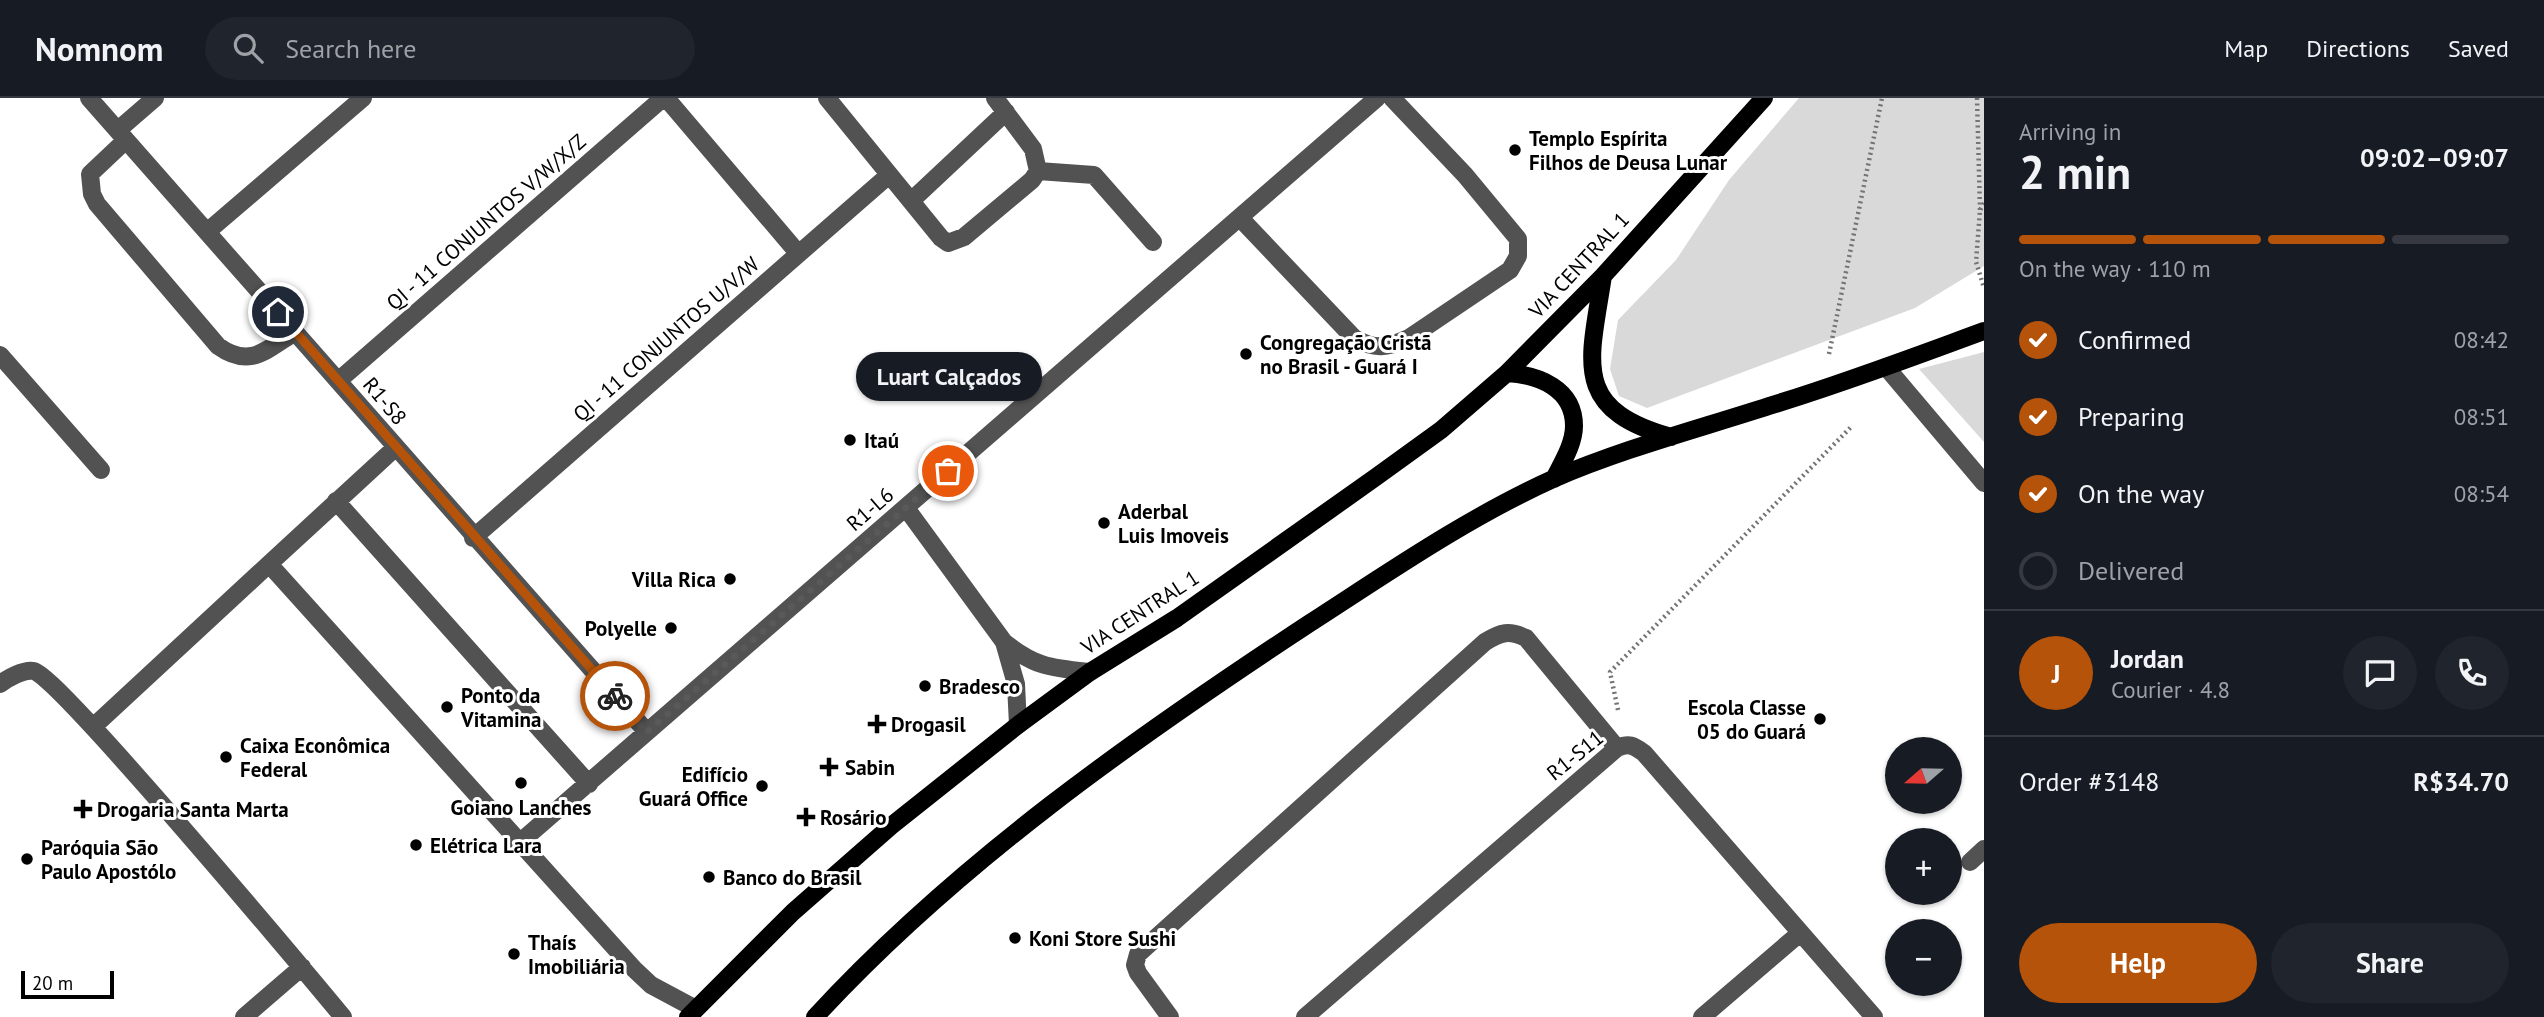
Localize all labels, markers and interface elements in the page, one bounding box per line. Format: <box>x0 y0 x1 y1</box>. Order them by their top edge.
search box <box>205 17 695 80</box>
text: Nomnom <box>35 27 163 70</box>
icon: search <box>229 29 267 67</box>
text: Search here <box>285 32 416 65</box>
text: Map <box>2224 33 2268 64</box>
text: Directions <box>2306 33 2410 64</box>
text: Saved <box>2448 33 2509 64</box>
text: Arriving in <box>2019 117 2121 146</box>
place label: Templo Espírita Filhos de Deusa Lunar <box>1529 125 1728 176</box>
street label: QI - 11 CONJUNTOS V/W/X/Z <box>381 128 591 316</box>
text: 09:02–09:07 <box>2360 141 2509 174</box>
marker: Templo Espírita Filhos de Deusa Lunar <box>1507 142 1523 158</box>
text: 2 min <box>2019 142 2131 202</box>
street label: VIA CENTRAL 1 <box>1522 206 1635 324</box>
street label: QI - 11 CONJUNTOS U/V/W <box>567 250 765 427</box>
text: On the way · 110 m <box>2019 254 2211 283</box>
pin <box>248 282 308 342</box>
icon: home <box>259 293 297 331</box>
icon: check <box>2019 321 2057 359</box>
text: Confirmed <box>2078 323 2191 356</box>
text: 08:42 <box>2454 325 2509 354</box>
place label: Congregação Cristã no Brasil - Guará I <box>1260 329 1432 380</box>
marker: Congregação Cristã no Brasil - Guará I <box>1238 346 1254 362</box>
callout: Luart Calçados <box>855 352 1041 401</box>
text: Luart Calçados <box>877 362 1021 391</box>
street label: R1-S8 <box>357 372 413 430</box>
icon: check <box>2019 398 2057 436</box>
text: Preparing <box>2078 400 2185 433</box>
text: 08:51 <box>2454 402 2509 431</box>
place label: Itaú <box>864 427 899 454</box>
marker: Itaú <box>842 432 858 448</box>
pin <box>918 441 978 501</box>
icon: bag <box>929 452 967 490</box>
icon: check <box>2019 475 2057 513</box>
text: On the way <box>2078 477 2204 510</box>
text: 08:54 <box>2454 479 2509 508</box>
street label: R1-L6 <box>841 481 899 537</box>
place label: Aderbal Luis Imoveis <box>1118 498 1229 549</box>
marker: Aderbal Luis Imoveis <box>1096 515 1112 531</box>
text: Delivered <box>2078 554 2184 587</box>
street label: VIA CENTRAL 1 <box>1075 564 1204 661</box>
place label: Villa Rica <box>631 566 716 593</box>
marker: Villa Rica <box>722 571 738 587</box>
place label: Polyelle <box>585 615 657 642</box>
marker: Polyelle <box>663 620 679 636</box>
button: chat <box>2343 636 2417 710</box>
button: phone <box>2435 636 2509 710</box>
text: Jordan <box>2111 642 2184 675</box>
text: J <box>2052 657 2060 690</box>
courier <box>580 661 650 731</box>
place label: Bradesco <box>939 673 1020 700</box>
text: Courier · 4.8 <box>2111 675 2230 704</box>
icon: bike <box>596 677 634 715</box>
marker: Bradesco <box>917 678 933 694</box>
place label: Ponto da Vitamina <box>460 682 541 733</box>
place label: Escola Classe 05 do Guará <box>1688 694 1806 745</box>
marker: Ponto da Vitamina <box>439 699 455 715</box>
place label: Drogasil <box>891 711 966 738</box>
marker: Escola Classe 05 do Guará <box>1812 711 1828 727</box>
marker: Drogasil <box>869 716 885 732</box>
street label: R1-S11 <box>1541 724 1609 786</box>
place label: Caixa Econômica Federal <box>240 732 390 783</box>
north arrow <box>1885 737 1962 814</box>
map controls <box>1885 737 1962 996</box>
marker: Caixa Econômica Federal <box>218 749 234 765</box>
place label: Sabin <box>845 754 895 781</box>
marker: Sabin <box>819 757 839 777</box>
place label: Edifício Guará Office <box>639 761 748 812</box>
text: Order #3148 <box>2019 765 2159 798</box>
text: R$34.70 <box>2413 765 2509 798</box>
marker: Goiano Lanches <box>513 775 529 791</box>
marker: Edifício Guará Office <box>754 778 770 794</box>
place label: Goiano Lanches <box>451 794 592 821</box>
place label: Drogaria Santa Marta <box>97 796 289 823</box>
marker: Drogaria Santa Marta <box>75 801 91 817</box>
place label: Rosário <box>820 804 887 831</box>
marker: Rosário <box>798 809 814 825</box>
button: + <box>1885 828 1962 905</box>
place label: Elétrica Lara <box>430 832 542 859</box>
place label: Paróquia São Paulo Apostólo <box>41 834 176 885</box>
marker: Elétrica Lara <box>408 837 424 853</box>
marker: Paróquia São Paulo Apostólo <box>19 851 35 867</box>
place label: Banco do Brasil <box>723 864 862 891</box>
marker: Banco do Brasil <box>701 869 717 885</box>
button: − <box>1885 919 1962 996</box>
button: Help <box>2019 923 2257 1003</box>
button: Share <box>2271 923 2509 1003</box>
place label: Koni Store Sushi <box>1029 925 1176 952</box>
place label: Thaís Imobiliária <box>528 929 625 980</box>
marker: Koni Store Sushi <box>1007 930 1023 946</box>
marker: Thaís Imobiliária <box>506 946 522 962</box>
scale bar <box>21 968 114 1000</box>
text: 20 m <box>32 971 73 995</box>

